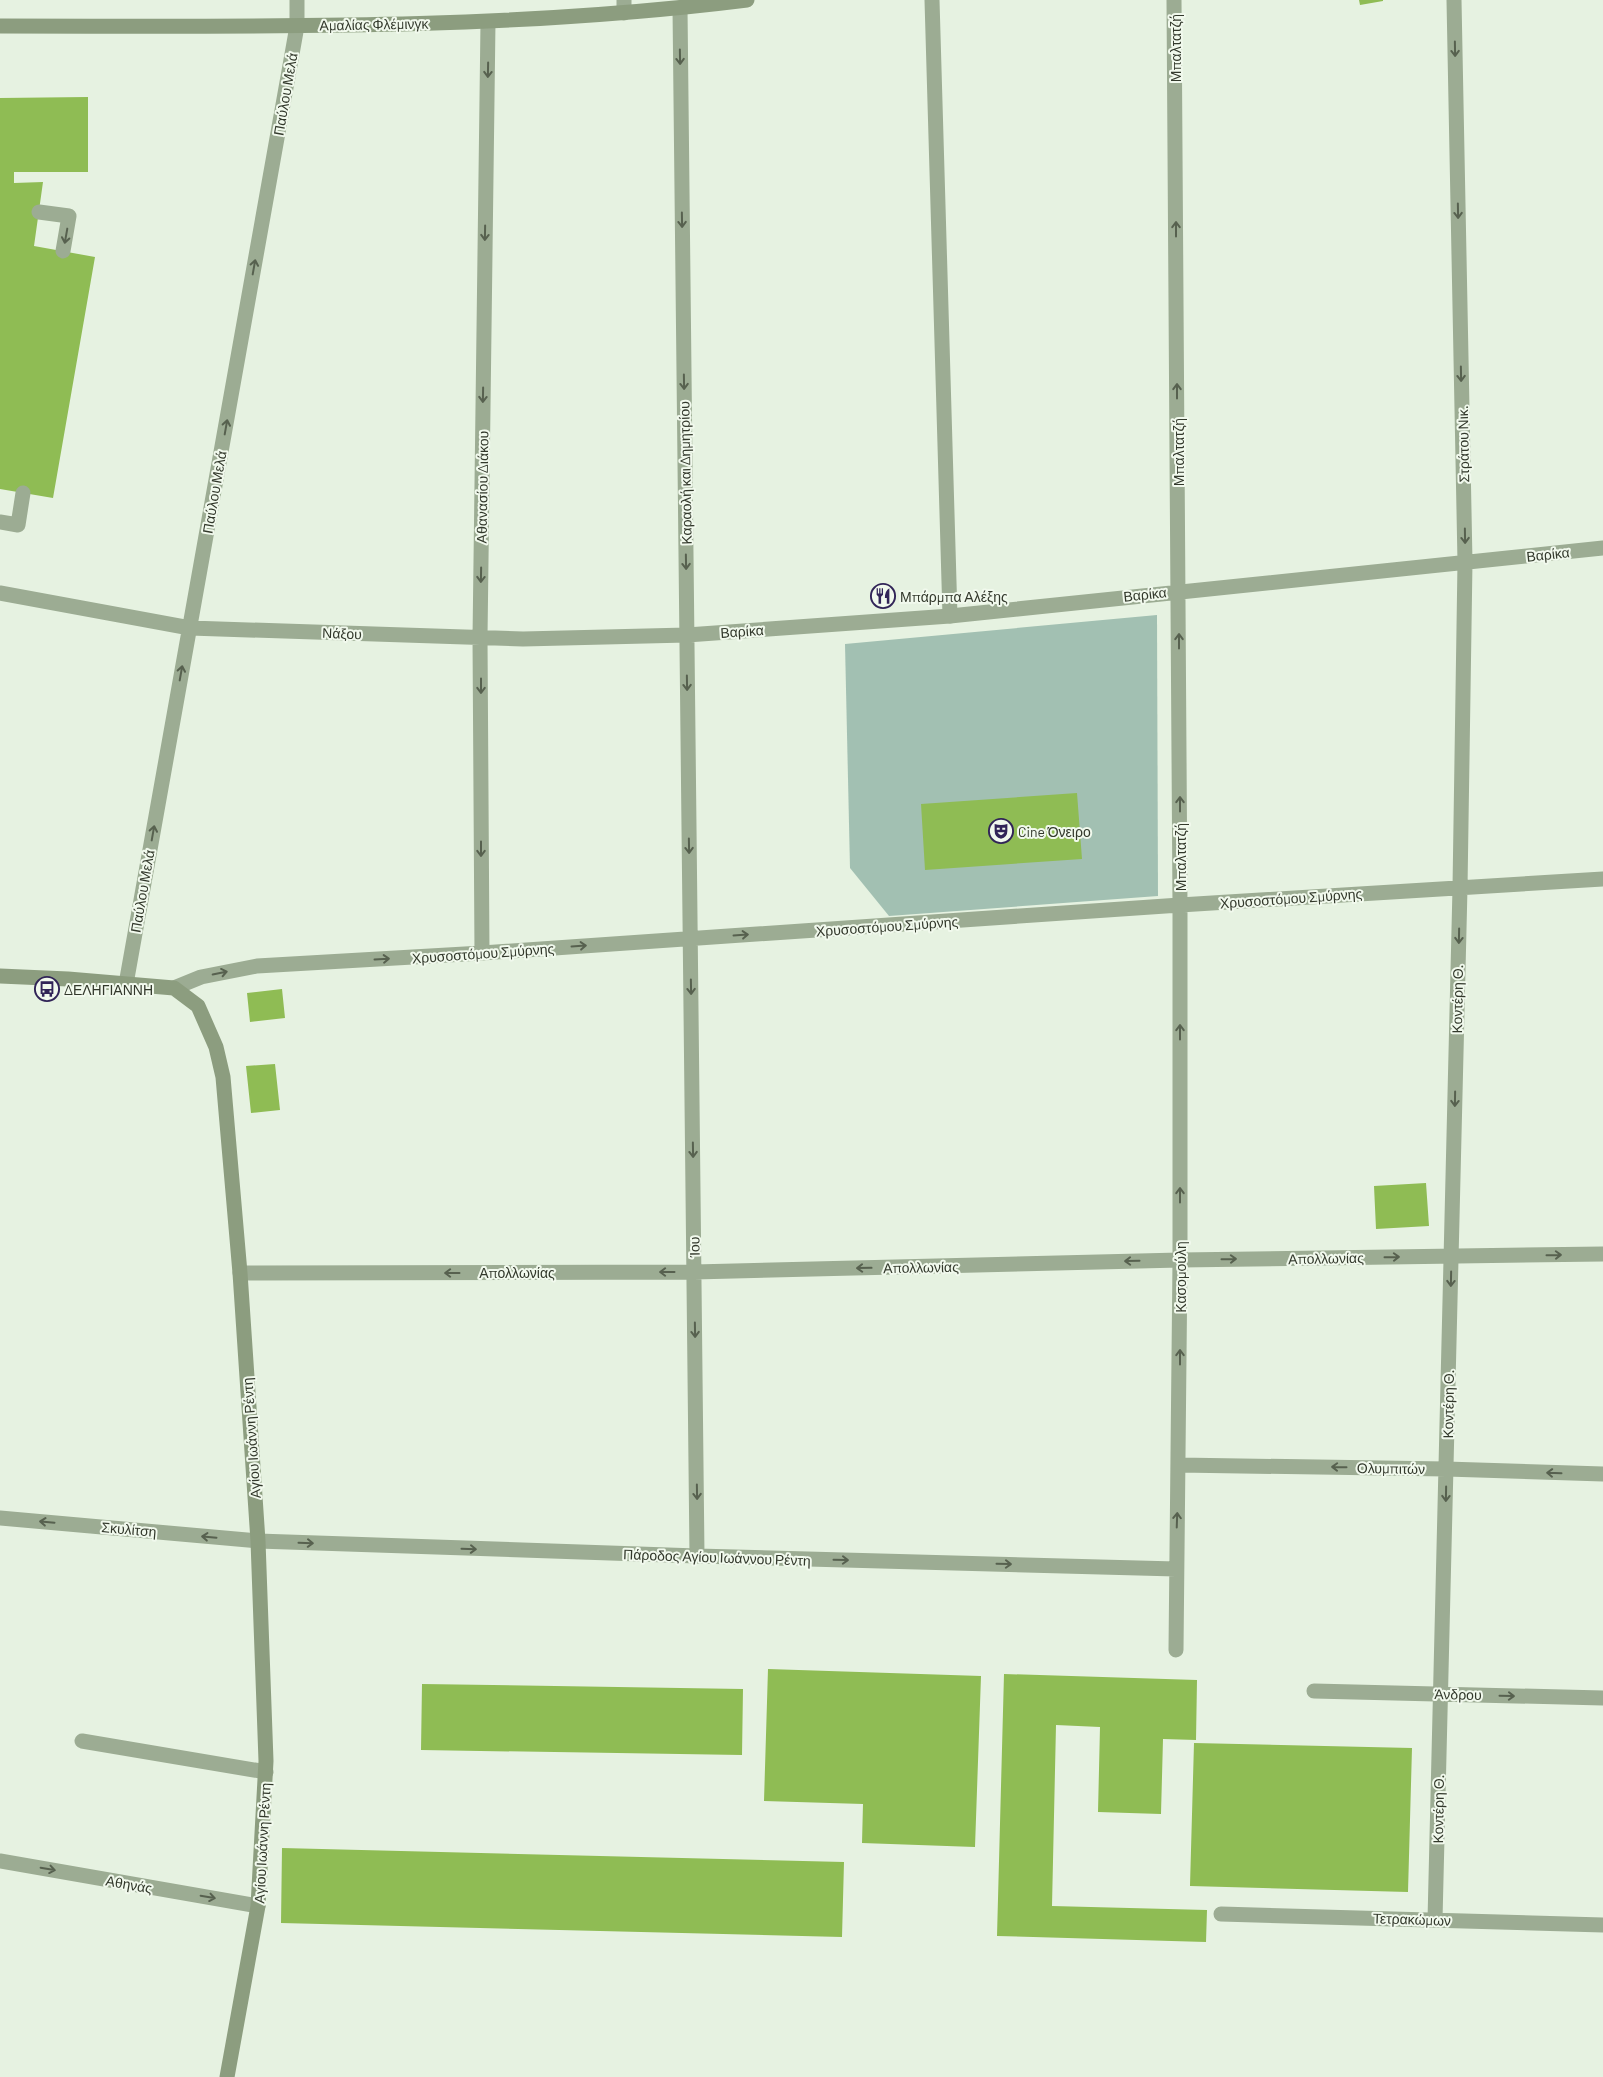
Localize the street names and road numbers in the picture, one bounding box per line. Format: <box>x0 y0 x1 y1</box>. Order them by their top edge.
street label: Μπαλτατζή <box>1167 14 1184 82</box>
street label: Αμαλίας Φλέμινγκ <box>319 15 430 33</box>
street label: Παύλου Μελά <box>269 51 301 137</box>
street label: Καραολή και Δημητρίου <box>675 401 695 545</box>
street label: Στράτου Νικ. <box>1454 405 1472 483</box>
street label: Μπαλτατζή <box>1170 418 1187 486</box>
street label: Αθανασίου Διάκου <box>473 431 491 543</box>
street label: Παύλου Μελά <box>198 449 230 535</box>
street label: Βαρίκα <box>1526 543 1570 565</box>
street label: Βαρίκα <box>1123 583 1167 605</box>
street label: Βαρίκα <box>720 621 764 641</box>
street label: Νάξου <box>322 624 362 642</box>
street label: Μπαλτατζή <box>1172 823 1189 891</box>
street label: Παύλου Μελά <box>126 848 158 934</box>
street label: Χρυσοστόμου Σμύρνης <box>1219 885 1363 911</box>
street label: Χρυσοστόμου Σμύρνης <box>815 913 959 939</box>
street label: Χρυσοστόμου Σμύρνης <box>411 940 555 966</box>
street label: Κοντέρη Θ. <box>1448 964 1466 1034</box>
street label: Ίου <box>685 1236 703 1259</box>
street label: Κασομούλη <box>1172 1241 1189 1313</box>
street label: Απολλωνίας <box>1288 1249 1364 1267</box>
street label: Απολλωνίας <box>883 1258 959 1276</box>
street label: Απολλωνίας <box>479 1264 555 1281</box>
street label: Κοντέρη Θ. <box>1439 1369 1457 1439</box>
street label: Αγίου Ιωάννη Ρέντη <box>238 1377 264 1499</box>
street label: Ολυμπιτών <box>1357 1459 1425 1477</box>
street label: Σκυλίτση <box>101 1518 157 1540</box>
street label: Πάροδος Αγίου Ιωάννου Ρέντη <box>623 1545 811 1569</box>
street label: Άνδρου <box>1434 1685 1482 1703</box>
street label: Κοντέρη Θ. <box>1429 1774 1447 1844</box>
street label: Αγίου Ιωάννη Ρέντη <box>250 1782 274 1904</box>
street label: Αθηνάς <box>104 1872 154 1896</box>
street label: Τετρακώμων <box>1373 1909 1451 1929</box>

